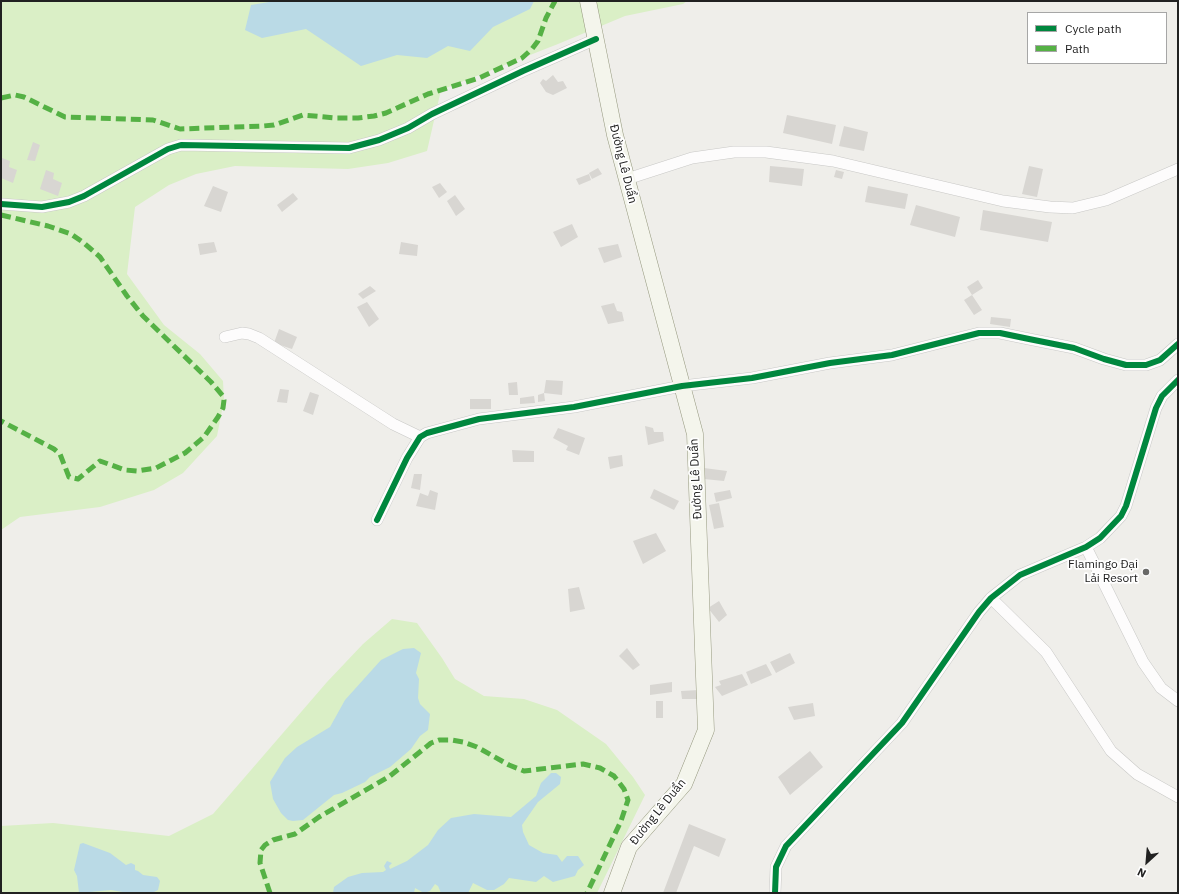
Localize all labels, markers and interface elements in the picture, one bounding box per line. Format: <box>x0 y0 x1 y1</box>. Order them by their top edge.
legend <box>1027 12 1167 64</box>
text: Cycle path <box>1065 21 1122 36</box>
text: Path <box>1065 41 1090 56</box>
street label: Đường Lê Duẩn <box>606 123 640 205</box>
street label: Đường Lê Duẩn <box>687 438 705 520</box>
place label: Flamingo Đại Lải Resort <box>1068 558 1138 586</box>
marker: Flamingo Đại Lải Resort <box>1141 567 1151 577</box>
street label: Đường Lê Duẩn <box>627 776 689 848</box>
north arrow <box>1127 842 1167 882</box>
text: N <box>1135 865 1148 881</box>

